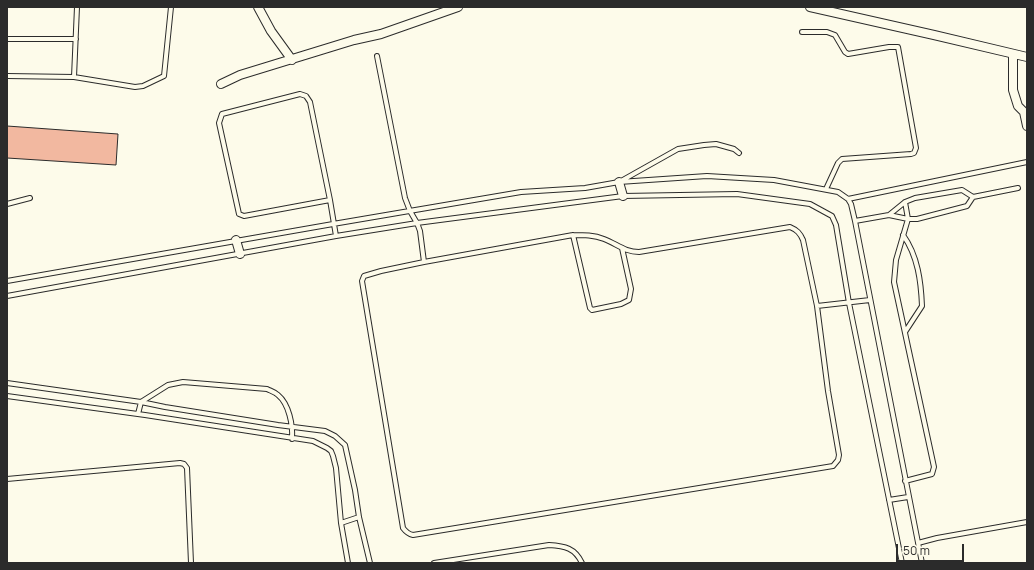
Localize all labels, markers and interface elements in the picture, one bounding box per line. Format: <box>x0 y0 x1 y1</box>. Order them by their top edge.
scale bar <box>898 536 966 562</box>
text: 50 m <box>903 542 930 559</box>

